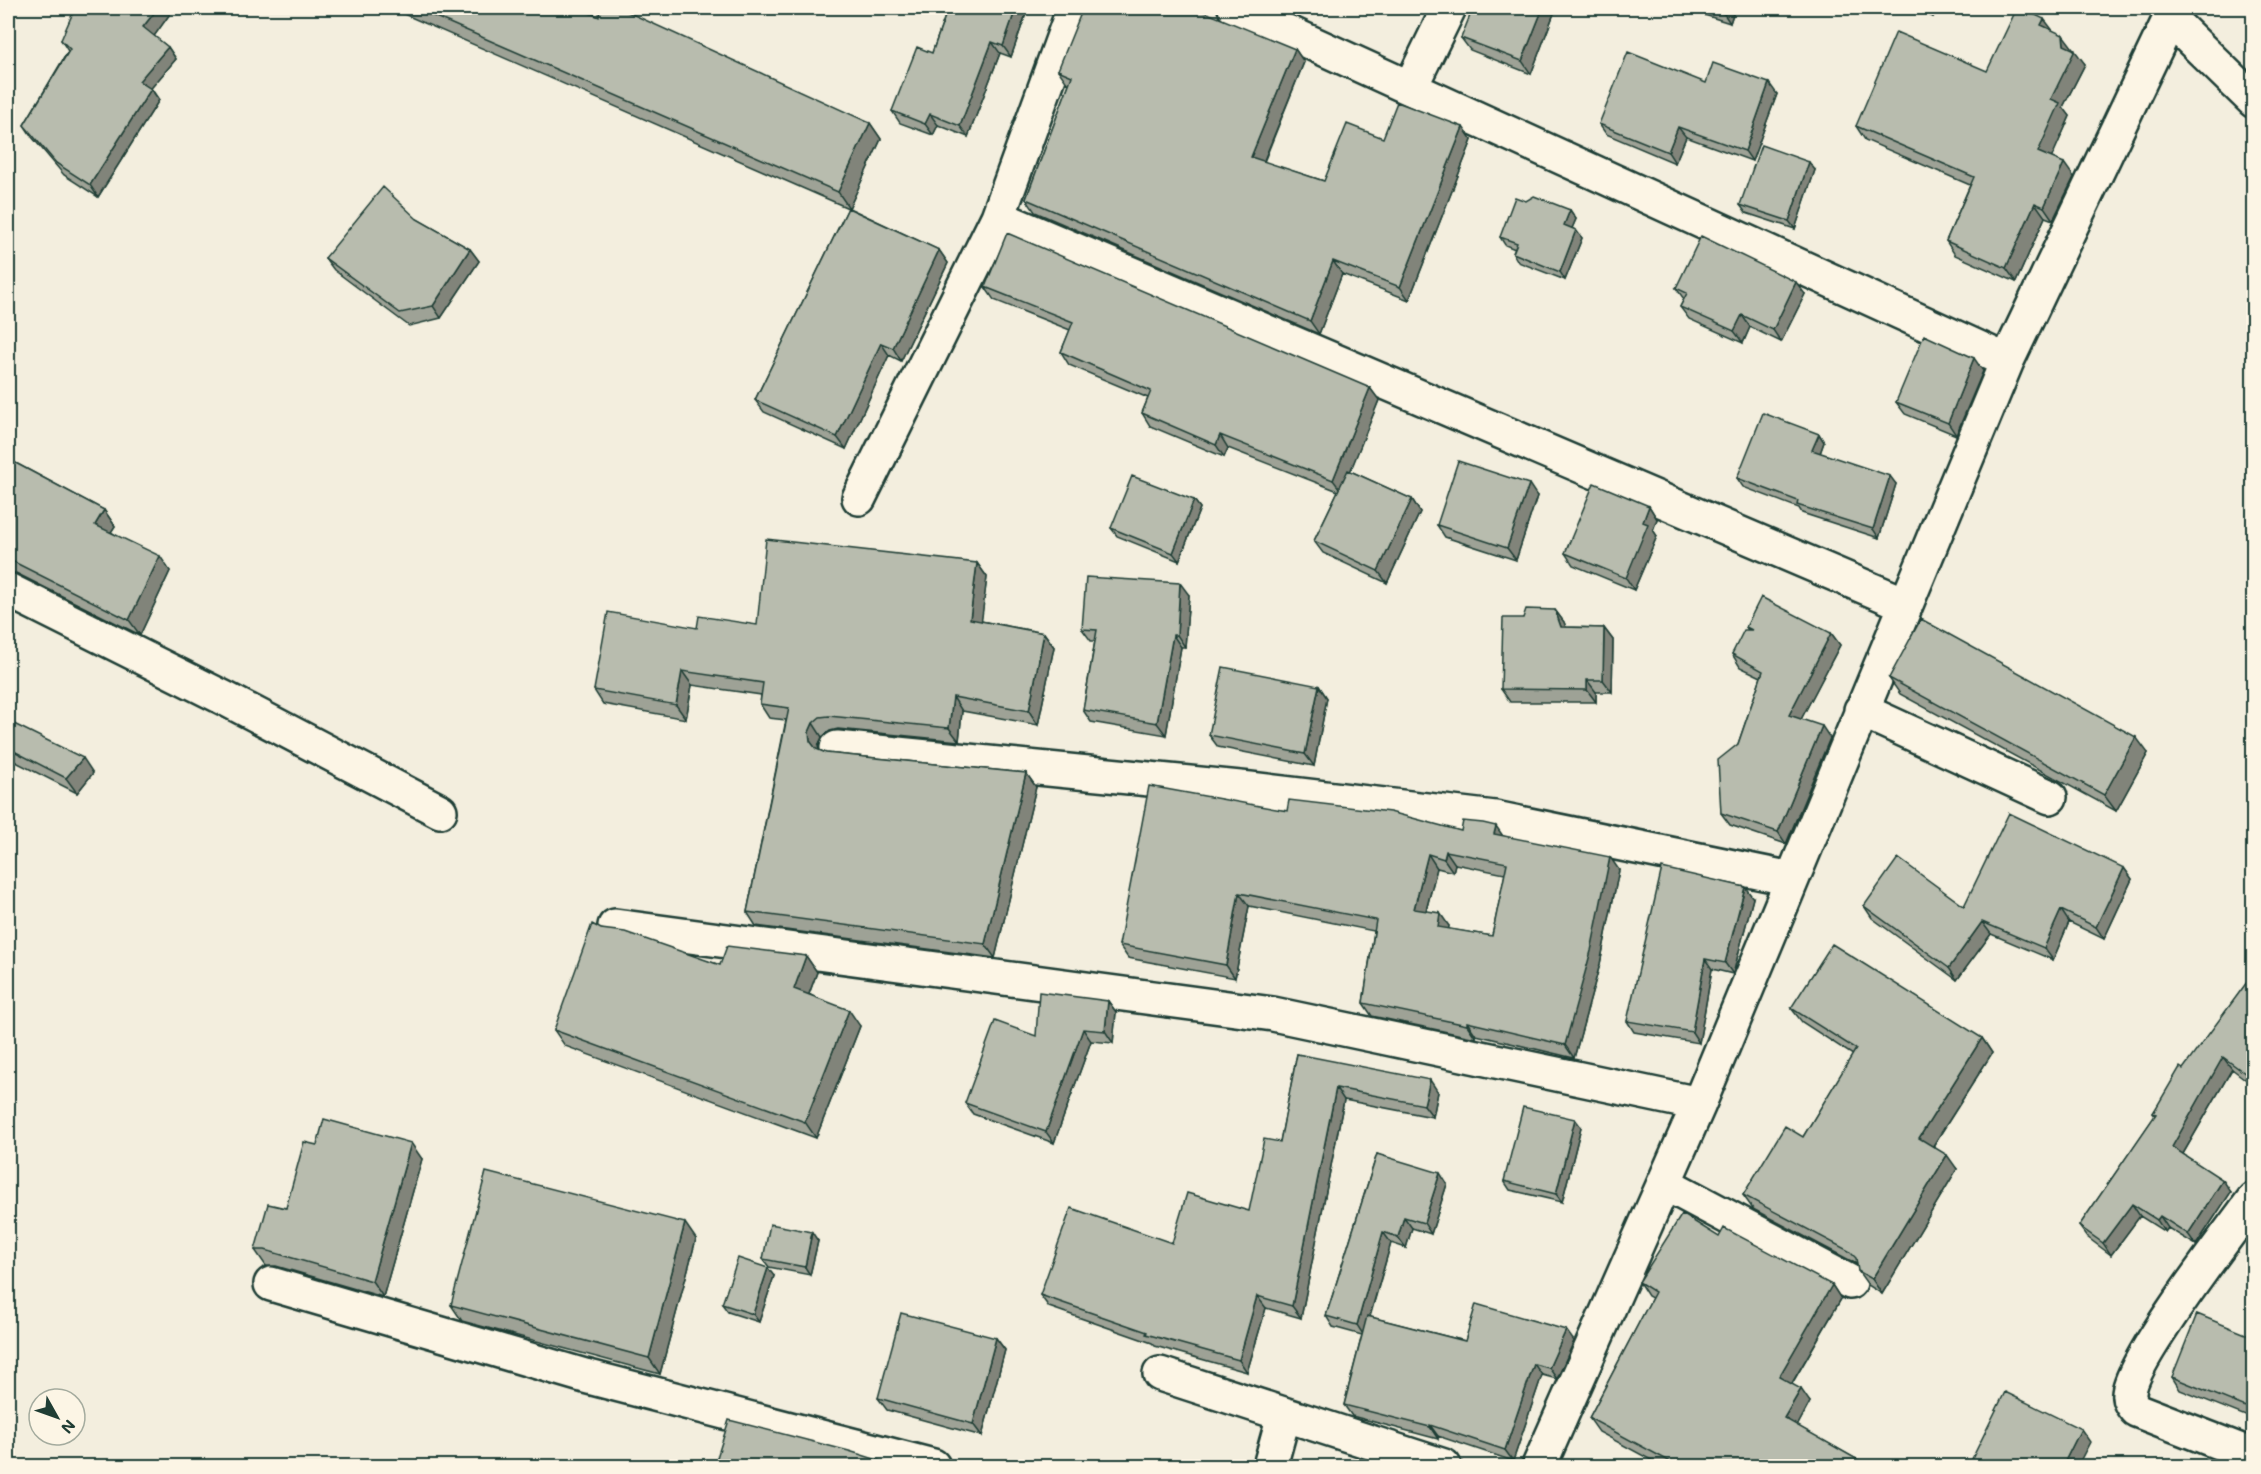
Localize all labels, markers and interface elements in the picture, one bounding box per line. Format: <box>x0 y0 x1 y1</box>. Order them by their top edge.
north arrow <box>27 1387 87 1447</box>
text: N <box>57 1416 81 1438</box>

